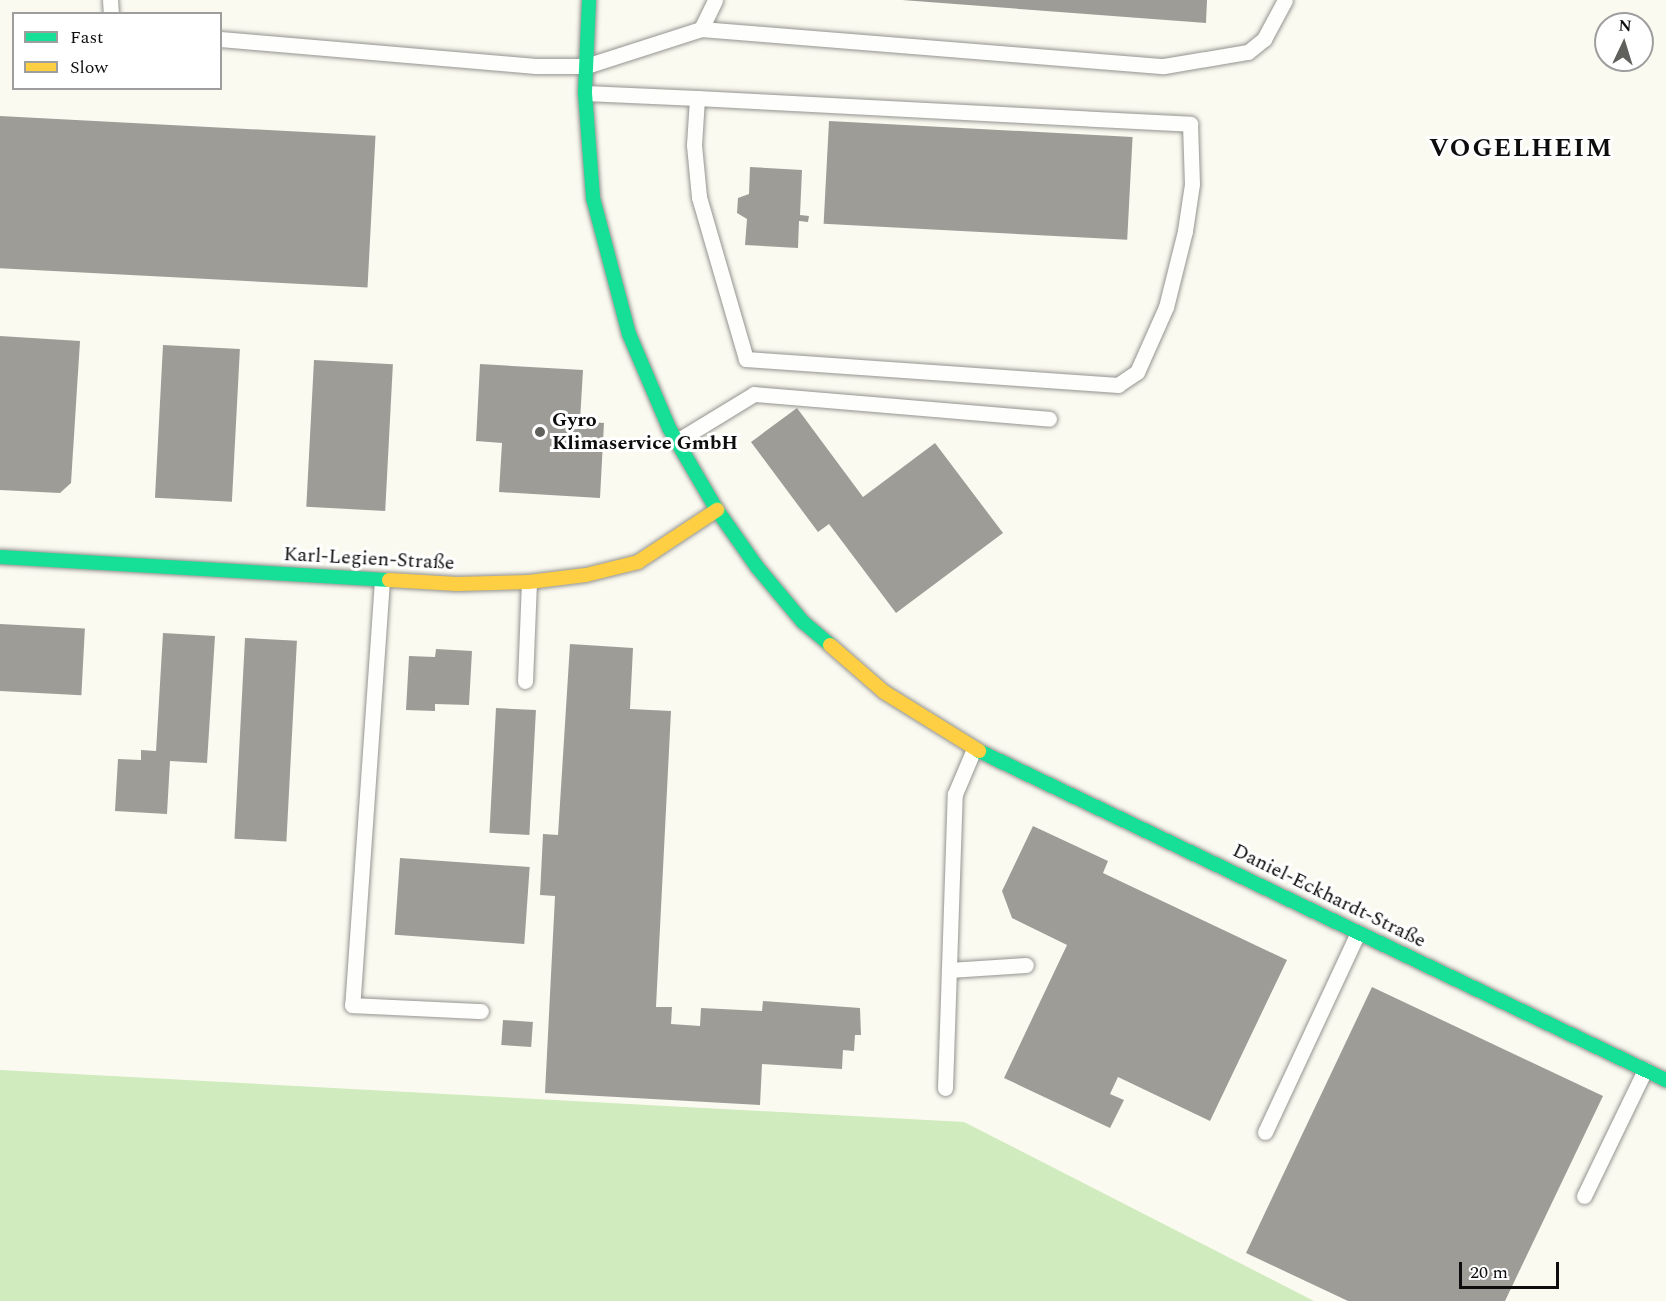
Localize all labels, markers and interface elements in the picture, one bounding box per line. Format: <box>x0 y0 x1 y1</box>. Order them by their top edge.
legend <box>12 12 222 90</box>
north arrow <box>1594 12 1654 72</box>
text: N <box>1618 14 1632 38</box>
text: Fast <box>70 24 103 51</box>
text: Slow <box>70 54 108 81</box>
district label: VOGELHEIM <box>1429 133 1613 165</box>
place label: Gyro Klimaservice GmbH <box>552 408 738 455</box>
marker: Gyro Klimaservice GmbH <box>533 425 547 439</box>
street label: Karl-Legien-Straße <box>283 543 455 575</box>
street label: Daniel-Eckhardt-Straße <box>1228 839 1430 953</box>
scale bar <box>1462 1250 1562 1288</box>
text: 20 m <box>1470 1259 1508 1286</box>

